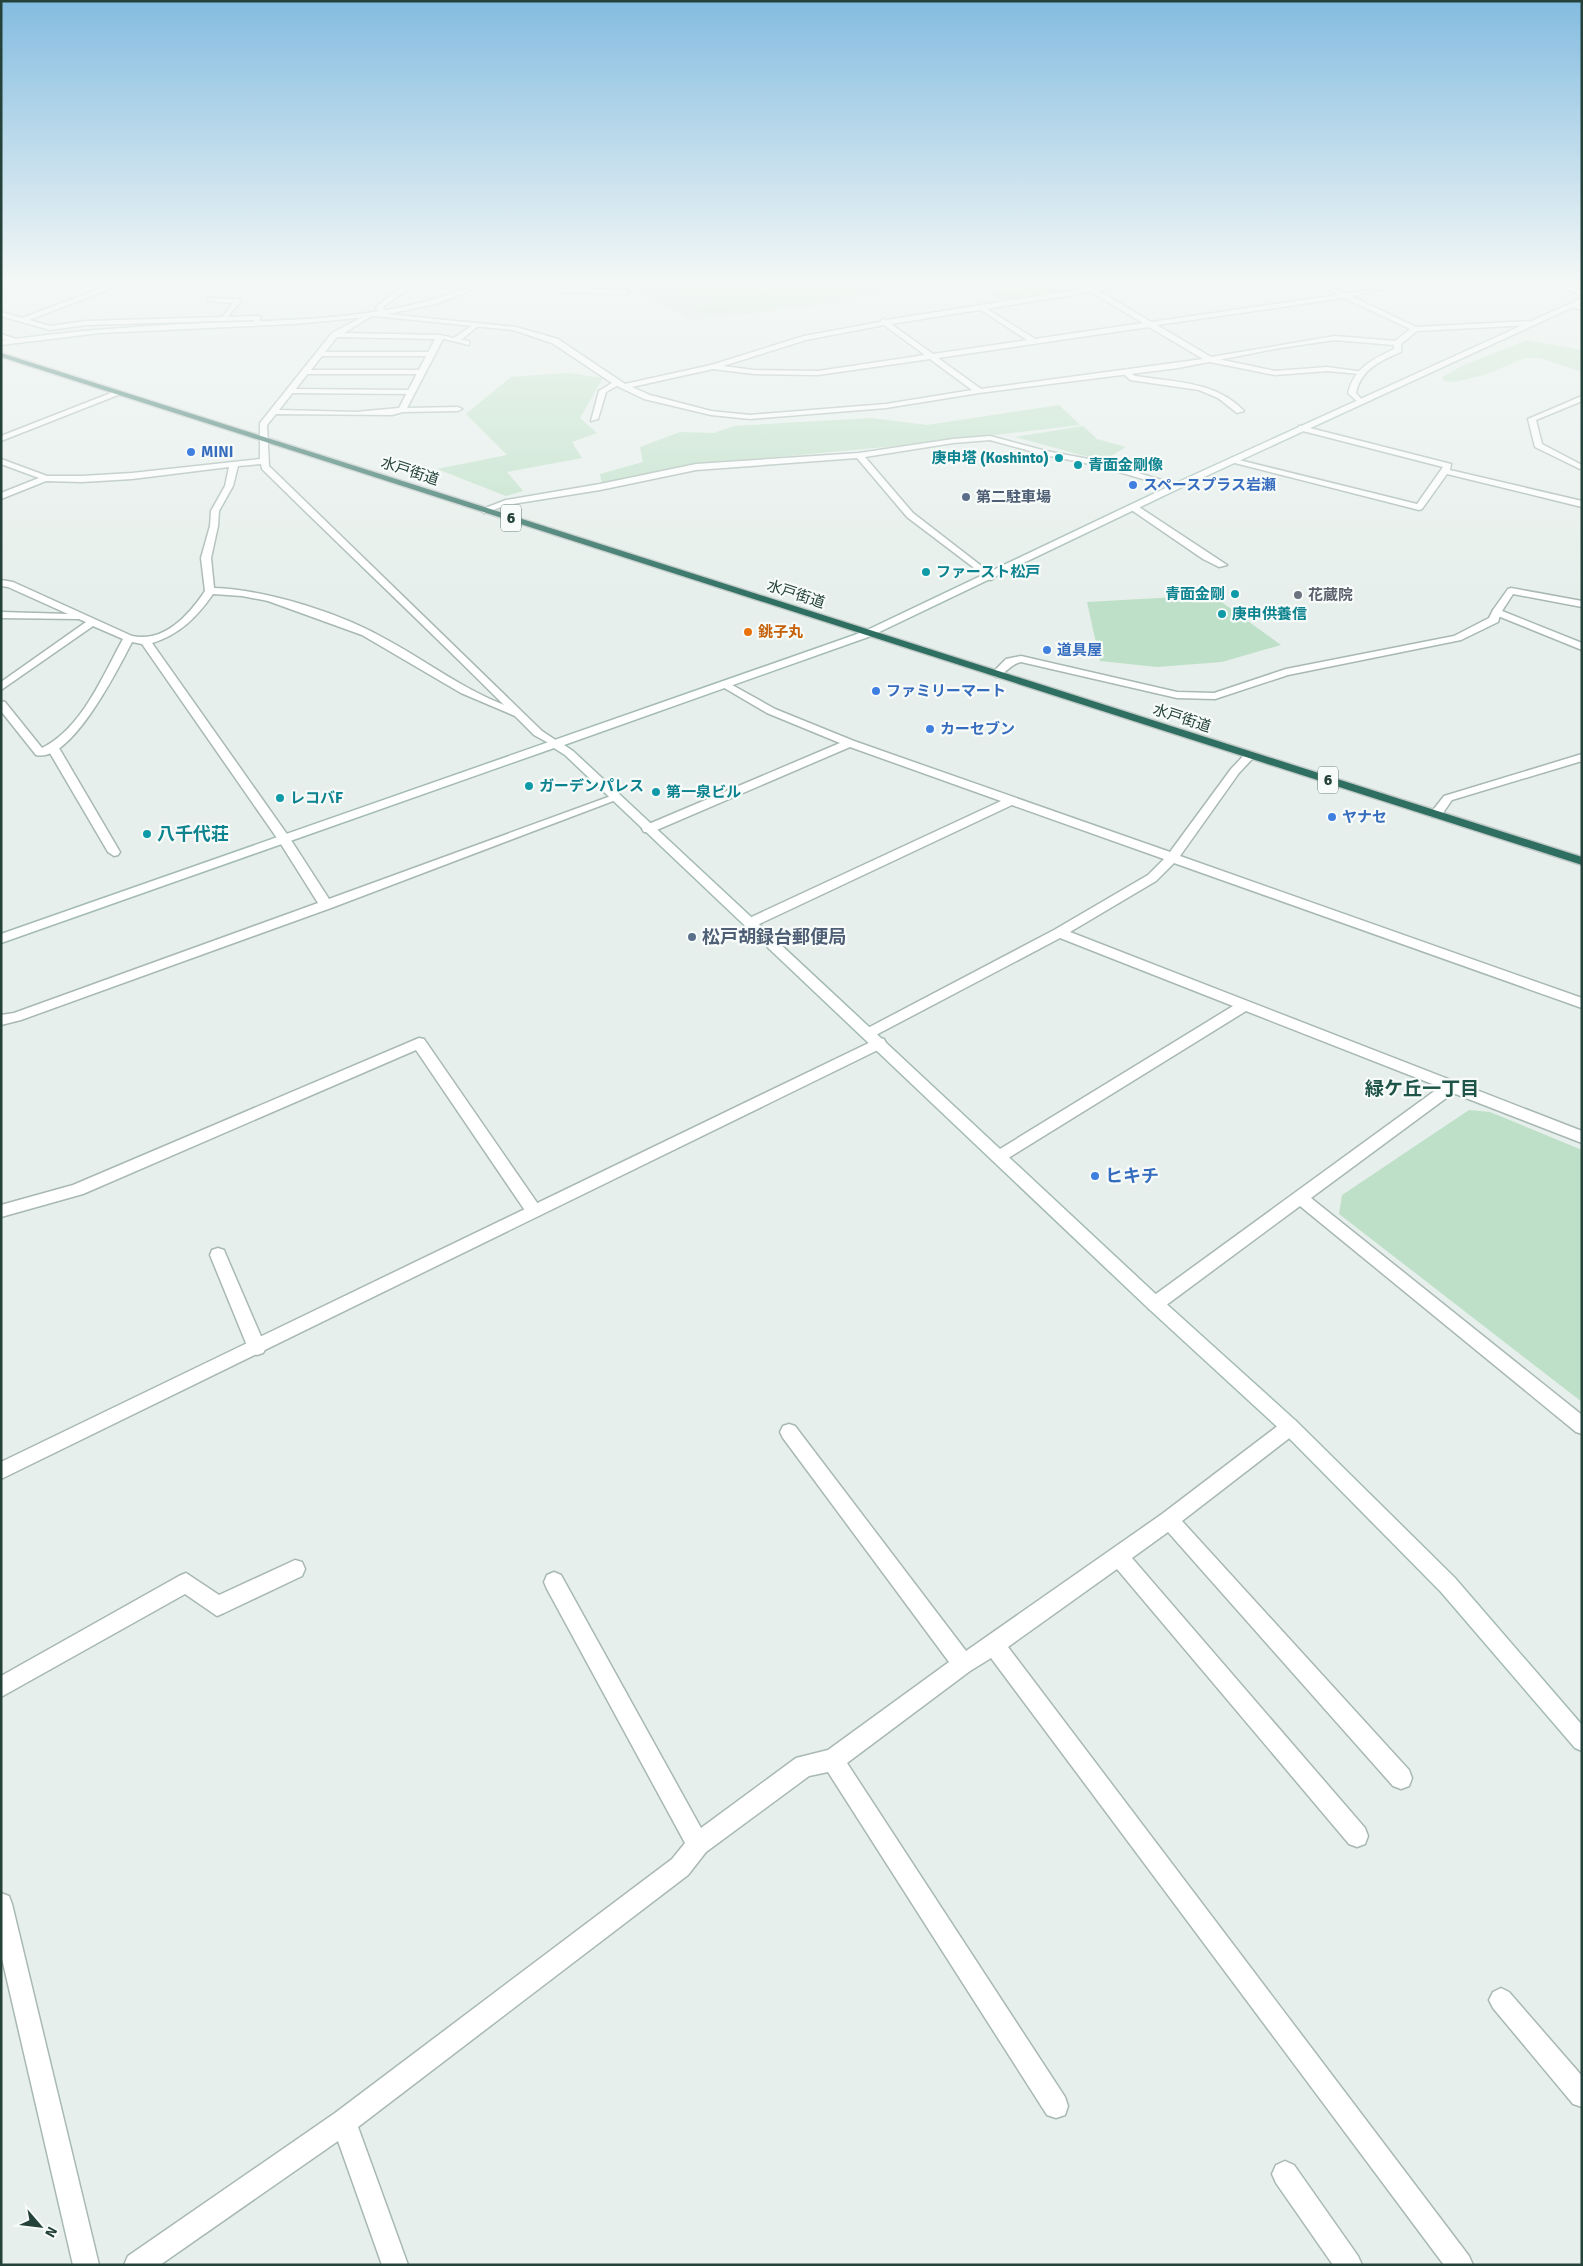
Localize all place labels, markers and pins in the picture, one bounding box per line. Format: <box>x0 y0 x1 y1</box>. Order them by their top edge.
place label: MINI <box>201 443 233 461</box>
marker: MINI <box>185 446 197 458</box>
place label: 庚申塔 (Koshinto) <box>932 449 1049 467</box>
marker: 庚申塔 (Koshinto) <box>1053 452 1065 464</box>
place label: 青面金剛像 <box>1088 456 1163 474</box>
marker: 青面金剛像 <box>1072 459 1084 471</box>
place label: スペースプラス岩瀬 <box>1143 476 1276 494</box>
marker: スペースプラス岩瀬 <box>1127 479 1139 491</box>
place label: 第二駐車場 <box>976 488 1051 506</box>
marker: 第二駐車場 <box>960 491 972 503</box>
place label: ファースト松戸 <box>936 563 1040 581</box>
marker: ファースト松戸 <box>920 566 932 578</box>
place label: 青面金剛 <box>1165 585 1225 603</box>
place label: 花蔵院 <box>1308 586 1353 604</box>
marker: 青面金剛 <box>1229 588 1241 600</box>
marker: 花蔵院 <box>1292 589 1304 601</box>
place label: 庚申供養信 <box>1232 605 1307 623</box>
marker: 庚申供養信 <box>1216 608 1228 620</box>
place label: 銚子丸 <box>758 623 803 641</box>
marker: 銚子丸 <box>742 626 754 638</box>
place label: 道具屋 <box>1057 641 1102 659</box>
marker: 道具屋 <box>1041 644 1053 656</box>
place label: ファミリーマート <box>886 682 1006 700</box>
marker: ファミリーマート <box>870 685 882 697</box>
place label: カーセブン <box>940 720 1015 738</box>
marker: カーセブン <box>924 723 936 735</box>
place label: ガーデンパレス <box>539 777 644 795</box>
marker: ガーデンパレス <box>523 780 535 792</box>
place label: 第一泉ビル <box>666 783 741 801</box>
marker: 第一泉ビル <box>650 786 662 798</box>
place label: レコバF <box>290 789 343 807</box>
marker: レコバF <box>274 792 286 804</box>
place label: ヤナセ <box>1342 808 1387 826</box>
marker: ヤナセ <box>1326 811 1338 823</box>
place label: 八千代荘 <box>157 823 229 845</box>
marker: 八千代荘 <box>141 828 153 840</box>
place label: 松戸胡録台郵便局 <box>702 926 846 948</box>
marker: 松戸胡録台郵便局 <box>686 931 698 943</box>
place label: ヒキチ <box>1105 1165 1159 1187</box>
marker: ヒキチ <box>1089 1170 1101 1182</box>

